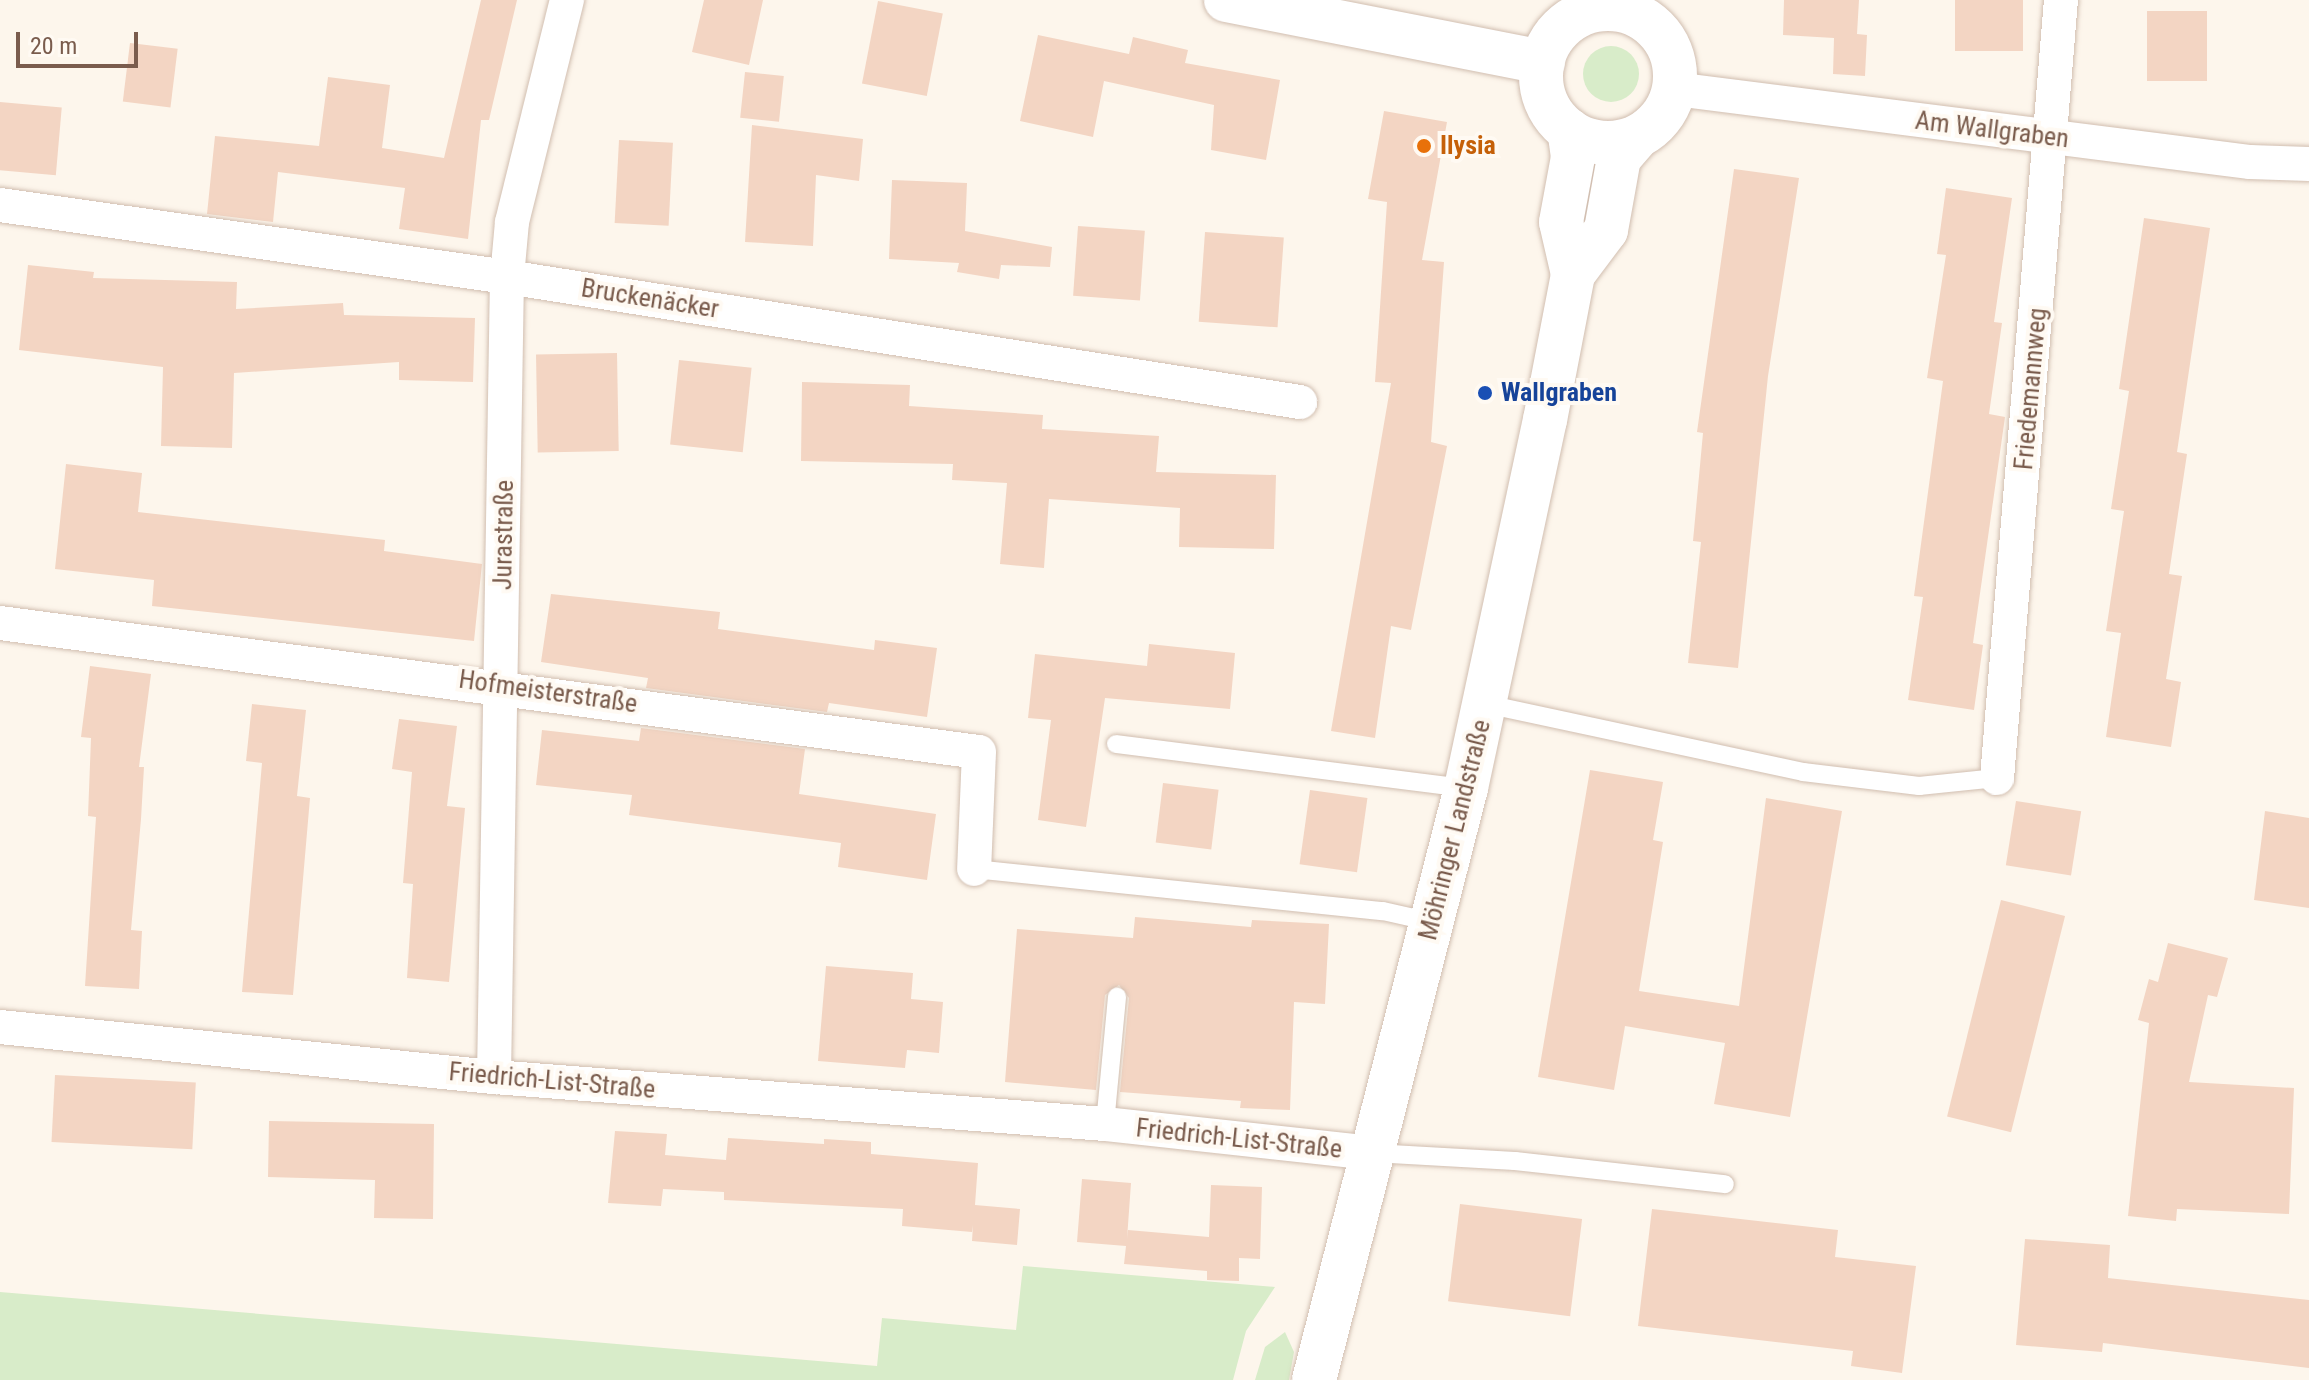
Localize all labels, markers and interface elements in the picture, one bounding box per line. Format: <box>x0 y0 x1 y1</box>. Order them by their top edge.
scale bar <box>20 16 142 66</box>
text: 20 m <box>30 32 77 60</box>
street label: Am Wallgraben <box>1913 105 2071 155</box>
place label: Ilysia <box>1440 130 1496 162</box>
marker: Ilysia <box>1415 137 1433 155</box>
street label: Bruckenäcker <box>579 273 721 325</box>
street label: Friedemannweg <box>2008 307 2054 471</box>
place label: Wallgraben <box>1501 377 1617 409</box>
marker: Wallgraben <box>1476 384 1494 402</box>
street label: Jurastraße <box>487 480 521 590</box>
street label: Hofmeisterstraße <box>457 664 639 720</box>
street label: Möhringer Landstraße <box>1413 717 1497 943</box>
street label: Friedrich-List-Straße <box>447 1056 657 1106</box>
street label: Friedrich-List-Straße <box>1134 1113 1344 1165</box>

